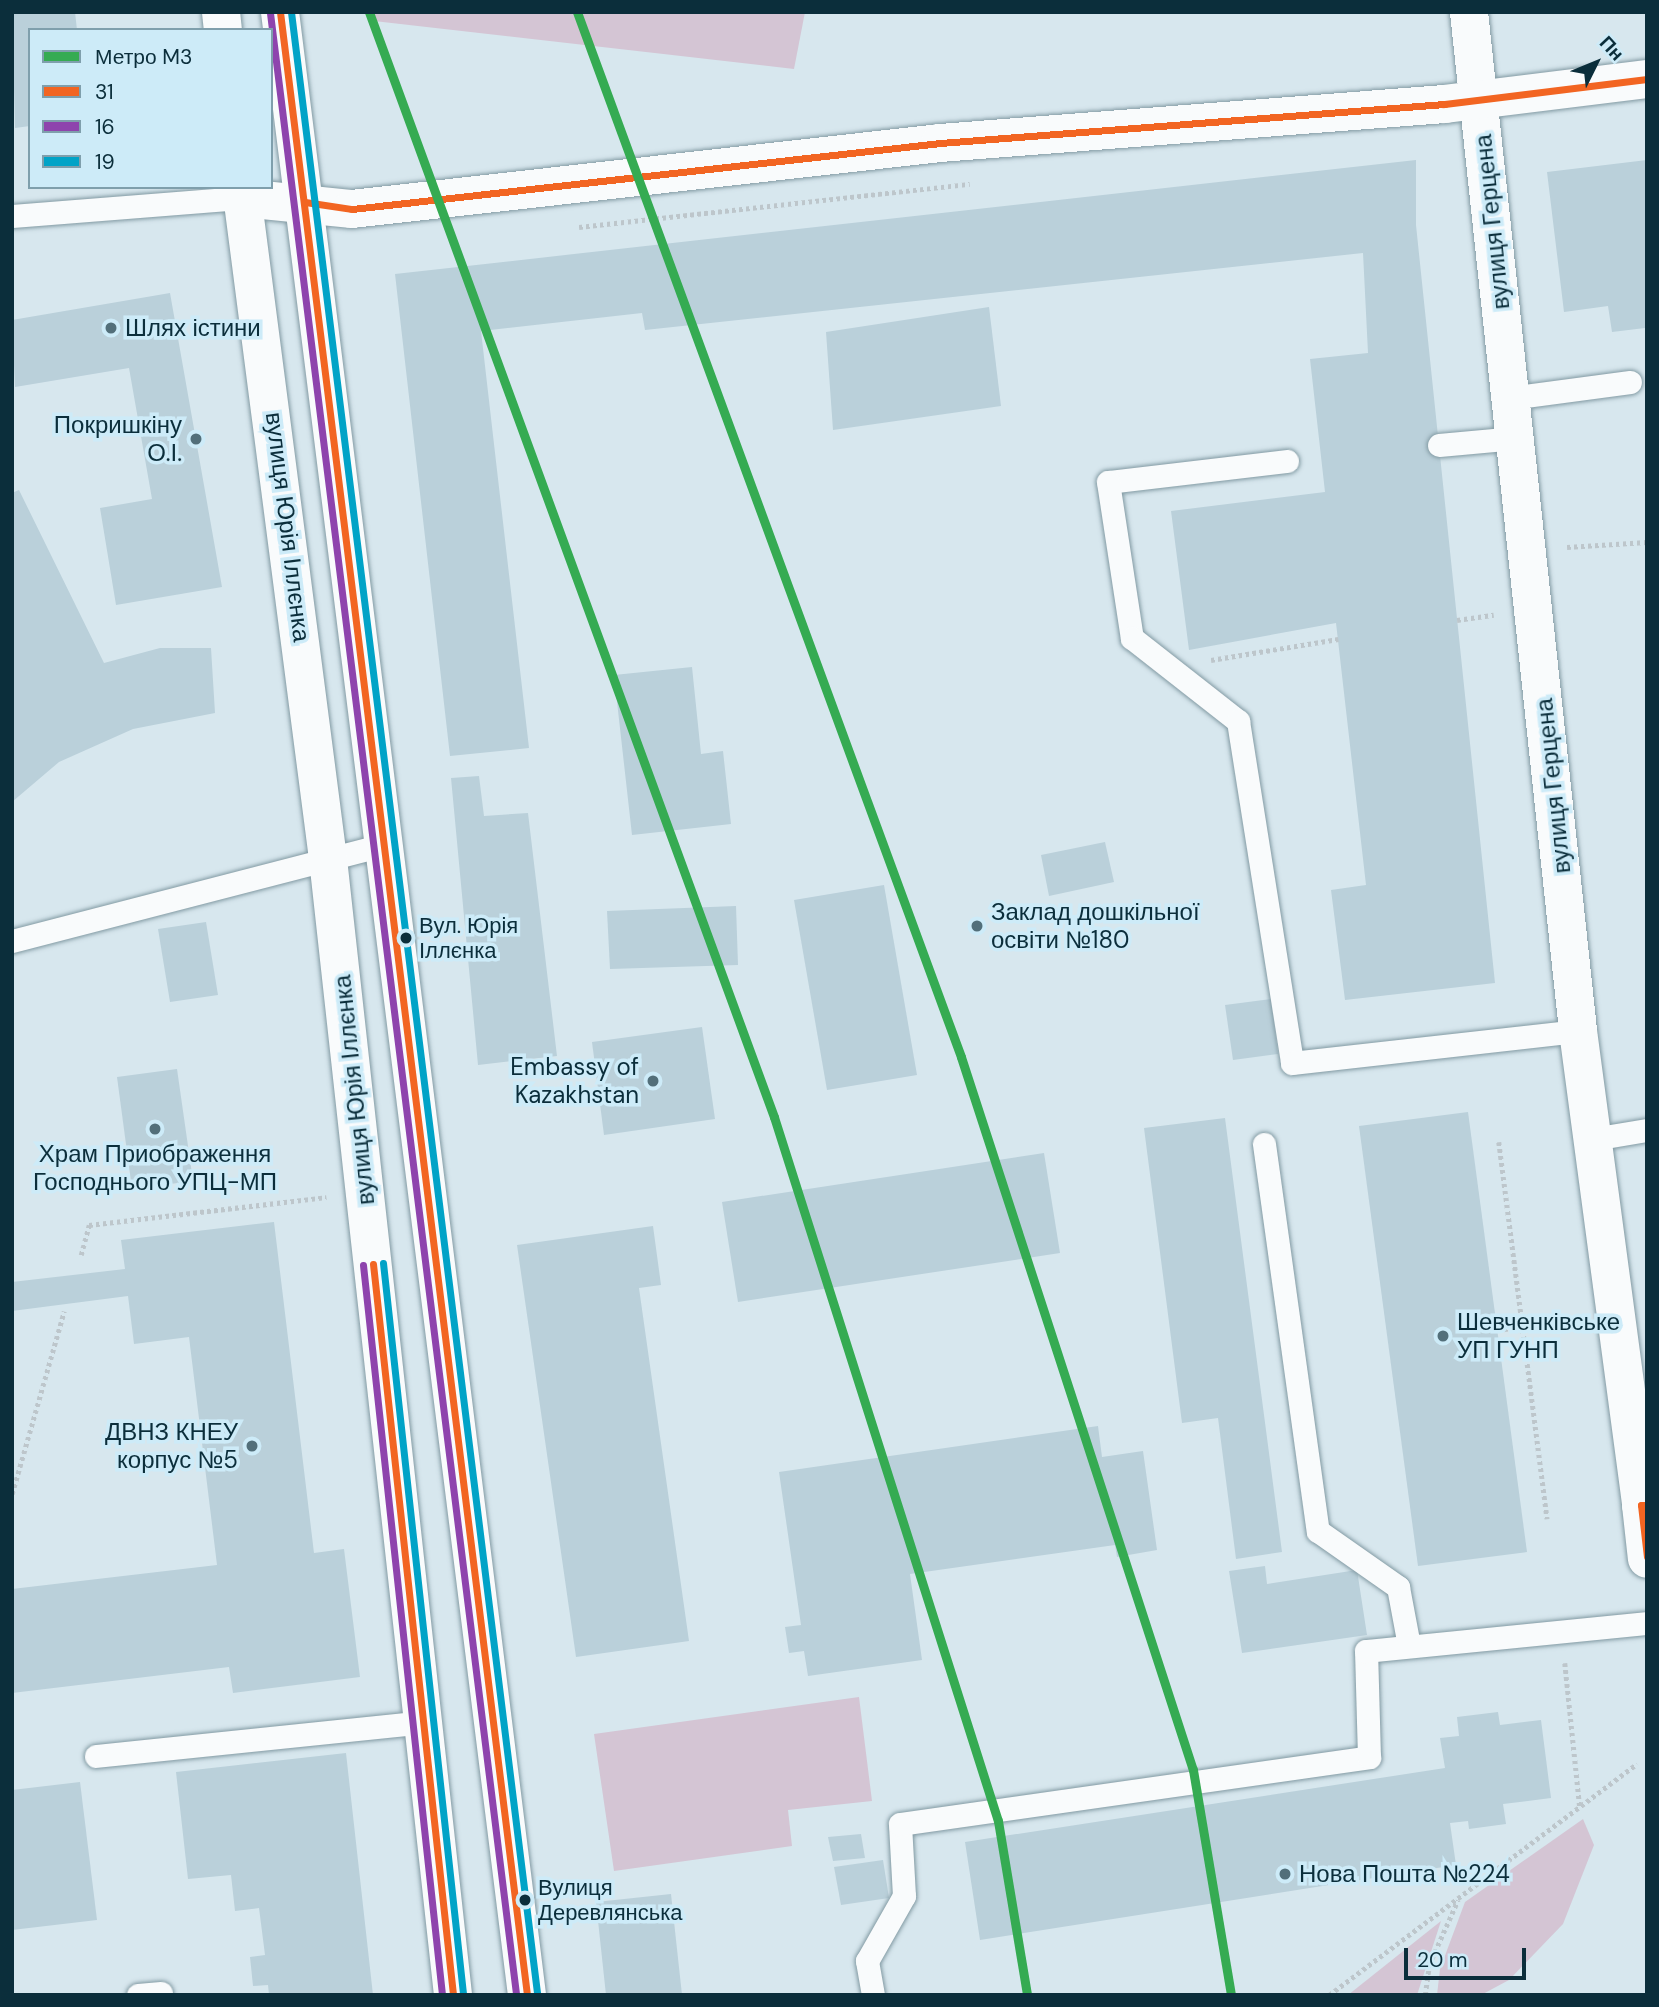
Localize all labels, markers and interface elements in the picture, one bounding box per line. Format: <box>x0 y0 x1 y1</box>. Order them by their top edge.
legend <box>28 28 273 189</box>
north arrow <box>1561 28 1631 98</box>
text: Пн <box>1594 31 1629 66</box>
text: Метро M3 <box>95 43 192 71</box>
text: 31 <box>95 78 114 106</box>
text: 16 <box>95 113 115 141</box>
street label: вулиця Герцена <box>1468 133 1516 311</box>
text: 19 <box>95 148 115 176</box>
place label: Шлях істини <box>125 314 261 342</box>
marker: Шлях істини <box>103 320 119 336</box>
place label: Покришкіну О.І. <box>54 411 182 467</box>
street label: вулиця Юрія Іллєнка <box>260 411 316 643</box>
marker: Покришкіну О.І. <box>188 431 204 447</box>
street label: вулиця Герцена <box>1529 697 1577 875</box>
place label: Заклад дошкільної освіти №180 <box>991 898 1200 954</box>
place label: Вул. Юрія Іллєнка <box>419 912 518 964</box>
marker: Заклад дошкільної освіти №180 <box>969 918 985 934</box>
marker: Вул. Юрія Іллєнка <box>399 931 413 945</box>
street label: вулиця Юрія Іллєнка <box>328 974 380 1206</box>
place label: Embassy of Kazakhstan <box>510 1053 639 1109</box>
marker: Embassy of Kazakhstan <box>645 1073 661 1089</box>
marker: Храм Приображення Господнього УПЦ-МП <box>147 1121 163 1137</box>
place label: Храм Приображення Господнього УПЦ-МП <box>33 1140 277 1196</box>
place label: Шевченківське УП ГУНП <box>1457 1308 1620 1364</box>
marker: Шевченківське УП ГУНП <box>1435 1328 1451 1344</box>
place label: ДВНЗ КНЕУ корпус №5 <box>105 1418 238 1474</box>
marker: ДВНЗ КНЕУ корпус №5 <box>244 1438 260 1454</box>
place label: Нова Пошта №224 <box>1299 1860 1510 1888</box>
marker: Нова Пошта №224 <box>1277 1866 1293 1882</box>
place label: Вулиця Деревлянська <box>538 1874 682 1926</box>
marker: Вулиця Деревлянська <box>518 1893 532 1907</box>
scale bar <box>1407 1934 1530 1978</box>
text: 20 m <box>1417 1946 1468 1974</box>

